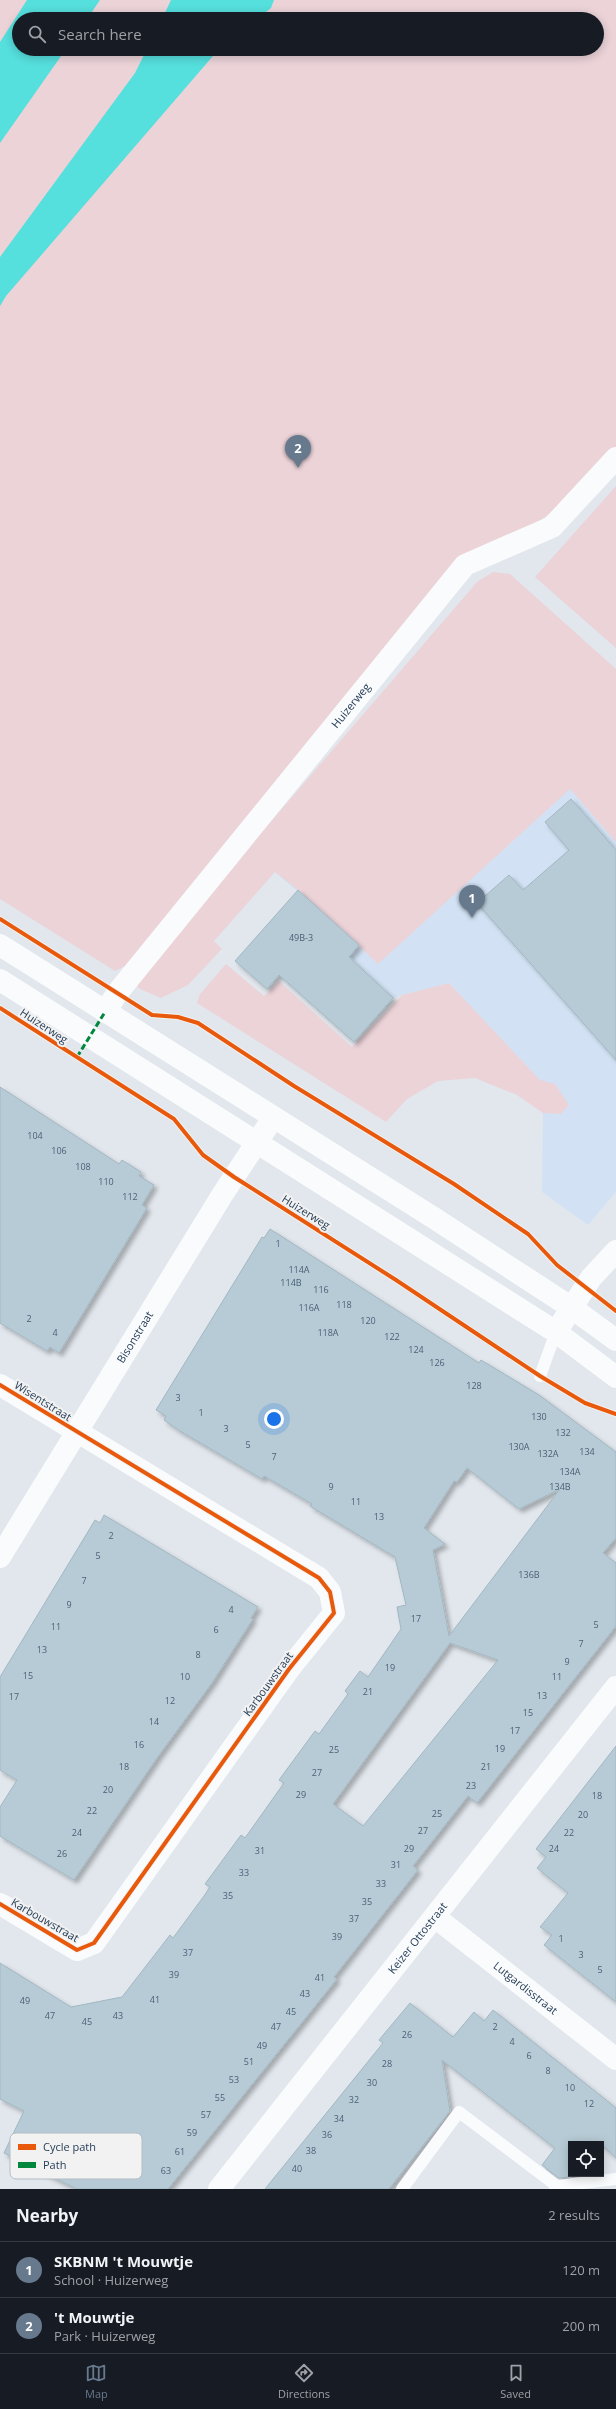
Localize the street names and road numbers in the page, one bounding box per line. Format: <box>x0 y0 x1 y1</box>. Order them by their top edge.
street label: Huizerweg <box>328 679 373 731</box>
street label: Huizerweg <box>17 1005 71 1047</box>
street label: Huizerweg <box>279 1191 333 1232</box>
street label: Bisonstraat <box>113 1308 156 1366</box>
street label: Wisentstraat <box>12 1377 75 1424</box>
street label: Karbouwstraat <box>239 1649 296 1719</box>
street label: Karbouwstraat <box>9 1894 82 1945</box>
street label: Keizer Ottostraat <box>384 1899 450 1977</box>
street label: Lutgardisstraat <box>491 1958 561 2018</box>

